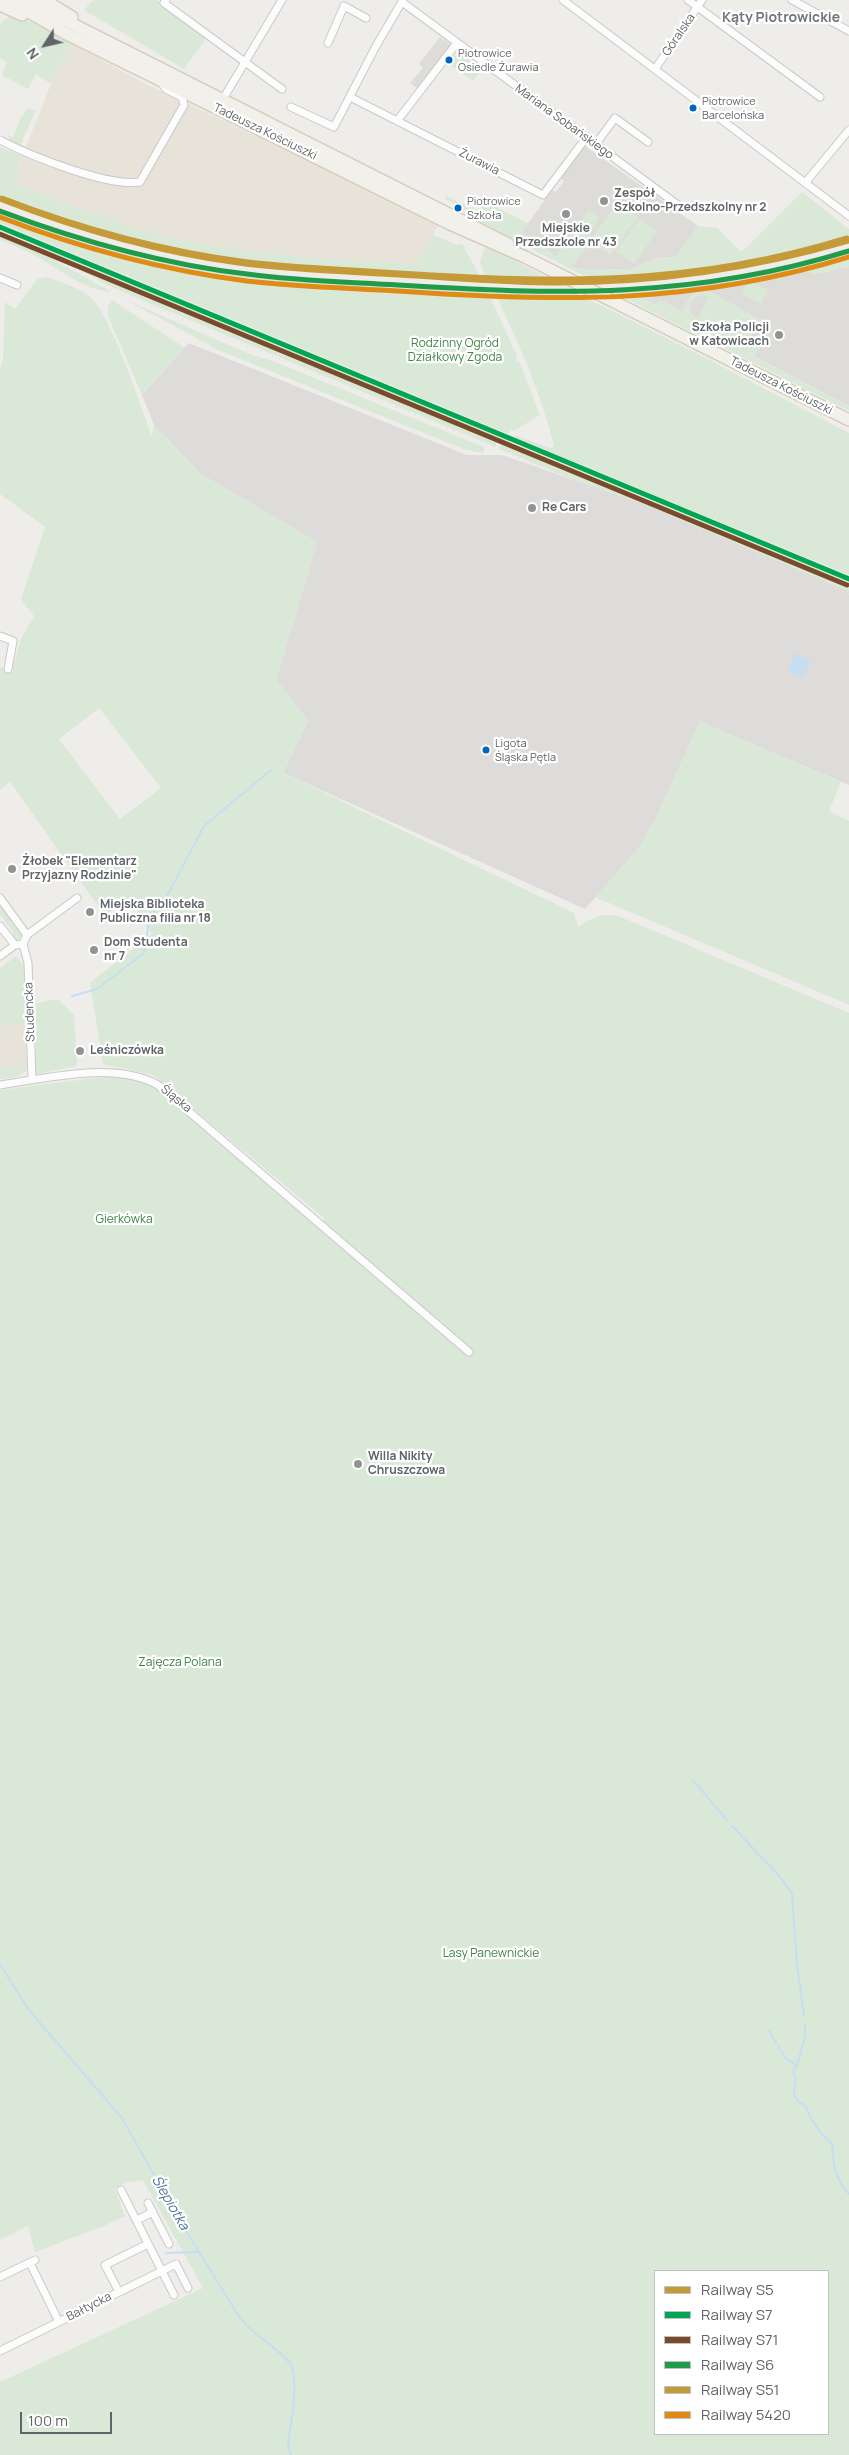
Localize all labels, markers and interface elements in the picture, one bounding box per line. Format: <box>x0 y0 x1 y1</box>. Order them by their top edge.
district label: Kąty Piotrowickie <box>722 10 840 26</box>
street label: Góralska <box>660 11 698 59</box>
north arrow <box>20 20 70 70</box>
text: N <box>22 44 43 63</box>
place label: Piotrowice Osiedle Żurawia <box>458 47 538 73</box>
marker: Piotrowice Osiedle Żurawia <box>444 55 454 65</box>
street label: Mariana Sobańskiego <box>512 81 616 163</box>
place label: Piotrowice Barcelońska <box>702 95 764 121</box>
street label: Tadeusza Kościuszki <box>211 101 319 163</box>
marker: Piotrowice Barcelońska <box>688 103 698 113</box>
street label: Żurawia <box>456 146 502 178</box>
place label: Zespół Szkolno-Przedszkolny nr 2 <box>614 187 767 215</box>
place label: Piotrowice Szkoła <box>467 195 521 221</box>
marker: Zespół Szkolno-Przedszkolny nr 2 <box>598 195 610 207</box>
marker: Piotrowice Szkoła <box>453 203 463 213</box>
marker: Miejskie Przedszkole nr 43 <box>560 208 572 220</box>
place label: Miejskie Przedszkole nr 43 <box>515 222 617 250</box>
place label: Szkoła Policji w Katowicach <box>689 321 769 349</box>
marker: Szkoła Policji w Katowicach <box>773 329 785 341</box>
park label: Rodzinny Ogród Działkowy Zgoda <box>408 337 502 365</box>
street label: Tadeusza Kościuszki <box>727 354 835 418</box>
place label: Re Cars <box>542 501 586 515</box>
marker: Re Cars <box>526 502 538 514</box>
place label: Ligota Śląska Pętla <box>495 737 556 763</box>
marker: Ligota Śląska Pętla <box>481 745 491 755</box>
place label: Żłobek "Elementarz Przyjazny Rodzinie" <box>22 855 137 883</box>
marker: Żłobek "Elementarz Przyjazny Rodzinie" <box>6 863 18 875</box>
place label: Miejska Biblioteka Publiczna filia nr 18 <box>100 898 211 926</box>
marker: Miejska Biblioteka Publiczna filia nr 18 <box>84 906 96 918</box>
place label: Dom Studenta nr 7 <box>104 936 188 964</box>
marker: Dom Studenta nr 7 <box>88 944 100 956</box>
street label: Studencka <box>22 982 38 1042</box>
place label: Leśniczówka <box>90 1044 164 1058</box>
marker: Leśniczówka <box>74 1045 86 1057</box>
street label: Śląska <box>158 1082 194 1116</box>
park label: Gierkówka <box>95 1213 153 1227</box>
place label: Willa Nikity Chruszczowa <box>368 1450 445 1478</box>
marker: Willa Nikity Chruszczowa <box>352 1458 364 1470</box>
park label: Zajęcza Polana <box>138 1656 222 1670</box>
park label: Lasy Panewnickie <box>443 1947 539 1961</box>
water label: Ślepiotka <box>148 2173 192 2233</box>
legend <box>654 2270 829 2435</box>
text: Railway S5 <box>701 2279 774 2300</box>
street label: Bałtycka <box>64 2290 114 2324</box>
text: Railway S7 <box>701 2304 772 2325</box>
text: Railway S71 <box>701 2329 778 2350</box>
text: Railway S6 <box>701 2354 774 2375</box>
text: Railway S51 <box>701 2379 779 2400</box>
scale bar <box>22 2402 115 2434</box>
text: Railway 5420 <box>701 2404 791 2425</box>
text: 100 m <box>28 2410 68 2431</box>

